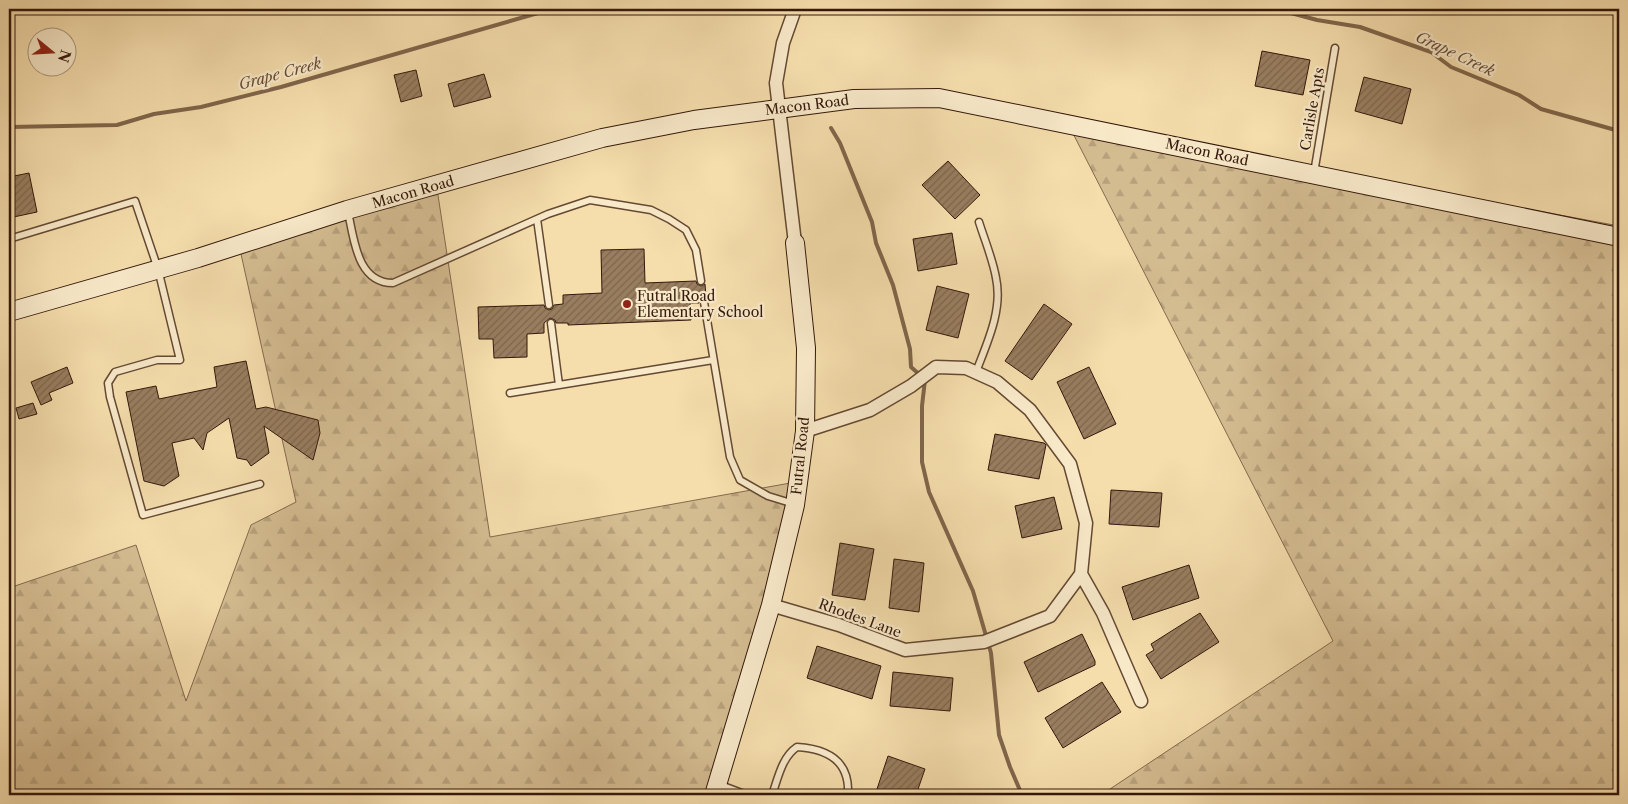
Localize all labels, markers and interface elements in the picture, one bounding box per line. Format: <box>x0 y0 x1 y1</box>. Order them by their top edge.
water label: Grape Creek <box>1413 27 1498 80</box>
north arrow <box>28 28 78 78</box>
text: N <box>54 47 75 65</box>
water label: Grape Creek <box>236 53 324 94</box>
street label: Carlisle Apts <box>1296 66 1328 152</box>
street label: Macon Road <box>764 91 850 119</box>
street label: Macon Road <box>1164 134 1251 170</box>
street label: Macon Road <box>370 172 457 212</box>
place label: Futral Road Elementary School <box>637 287 763 321</box>
marker: Futral Road Elementary School <box>621 298 633 310</box>
street label: Futral Road <box>787 416 813 496</box>
street label: Rhodes Lane <box>816 595 904 641</box>

